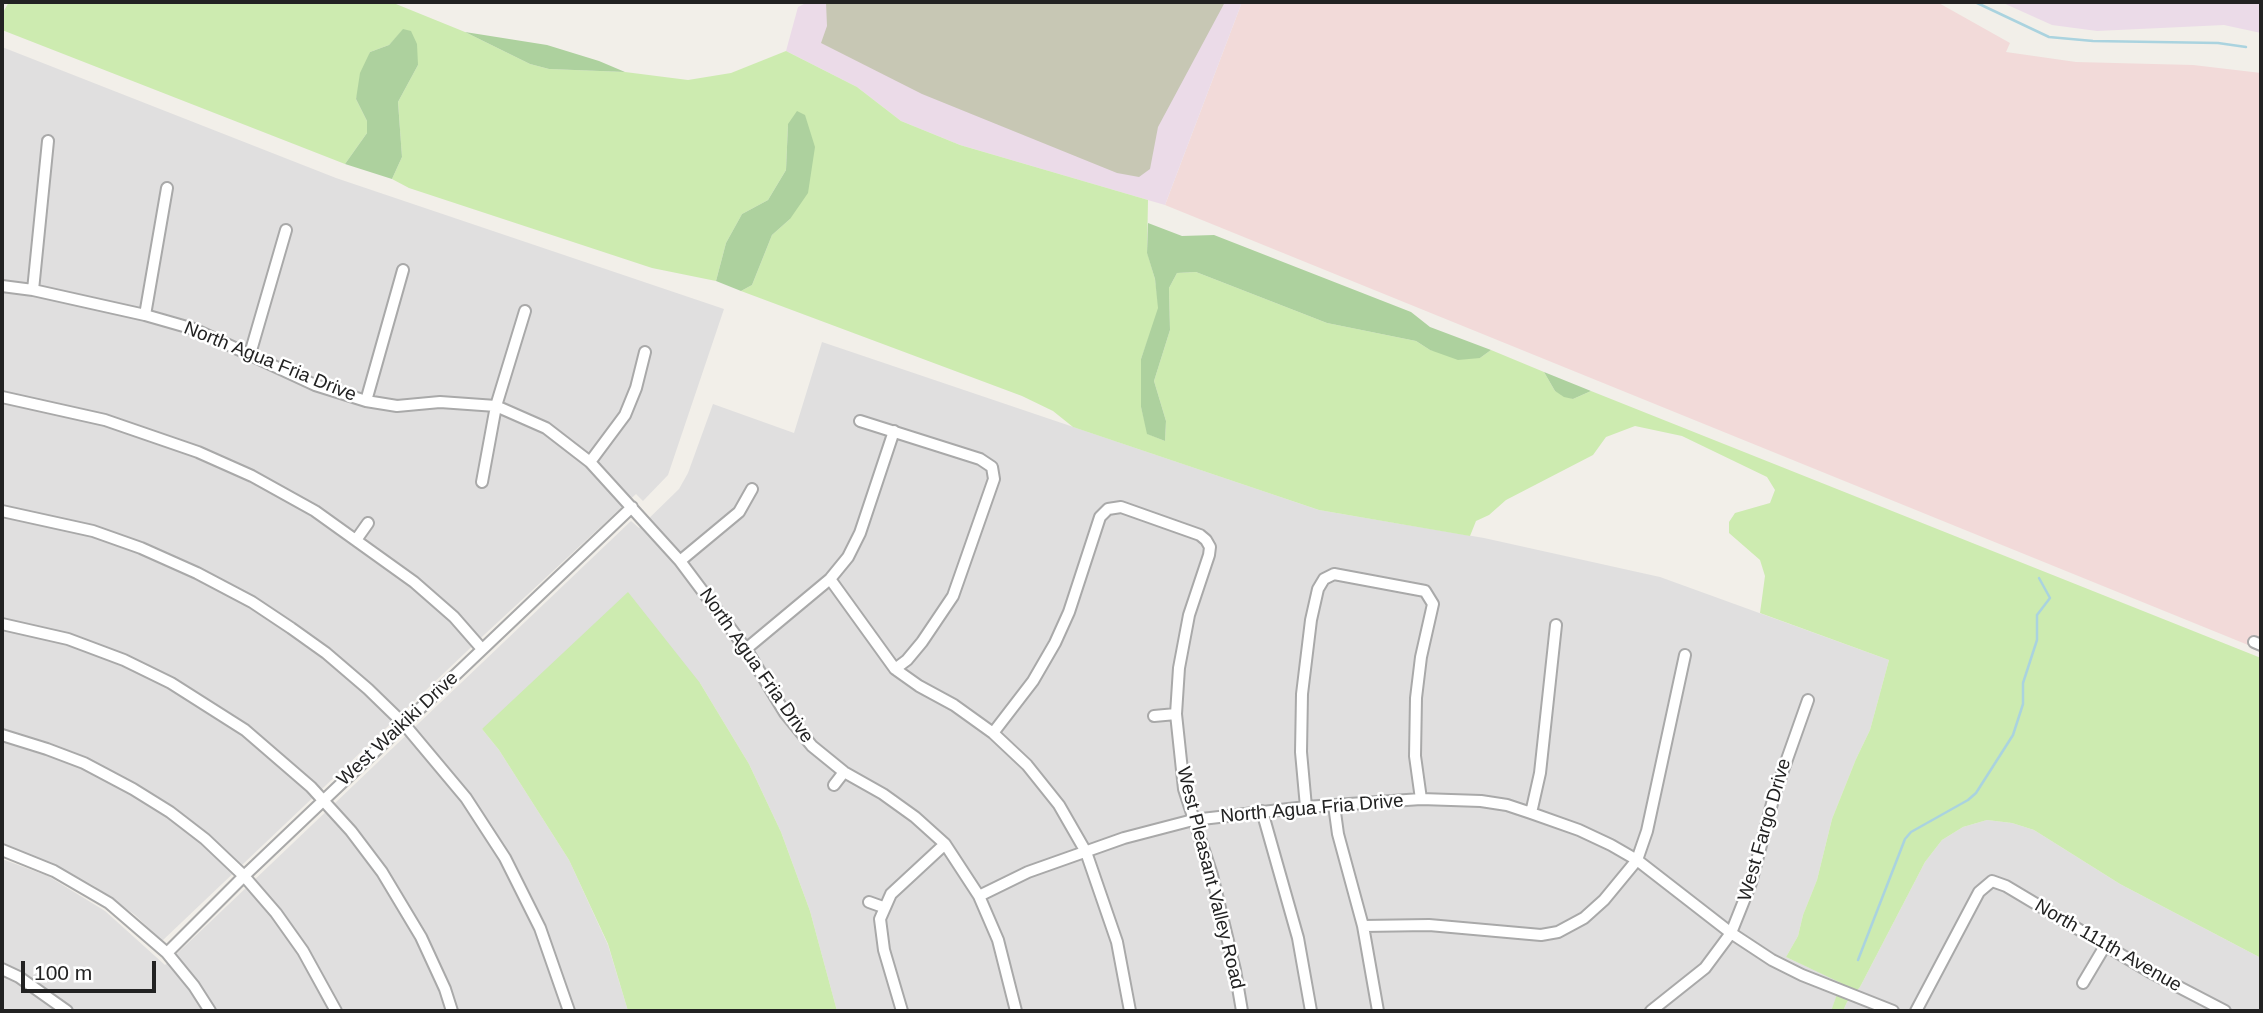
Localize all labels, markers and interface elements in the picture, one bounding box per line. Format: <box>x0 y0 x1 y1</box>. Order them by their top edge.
street label: North Agua Fria Drive <box>181 317 359 407</box>
street label: North Agua Fria Drive <box>694 584 818 748</box>
street label: West Waikiki Drive <box>333 667 463 791</box>
street label: West Fargo Drive <box>1734 756 1796 904</box>
street label: West Pleasant Valley Road <box>1171 764 1249 992</box>
street label: North Agua Fria Drive <box>1219 790 1405 828</box>
street label: North 111th Avenue <box>2030 895 2186 997</box>
scale bar <box>24 946 159 990</box>
text: 100 m <box>34 961 92 984</box>

